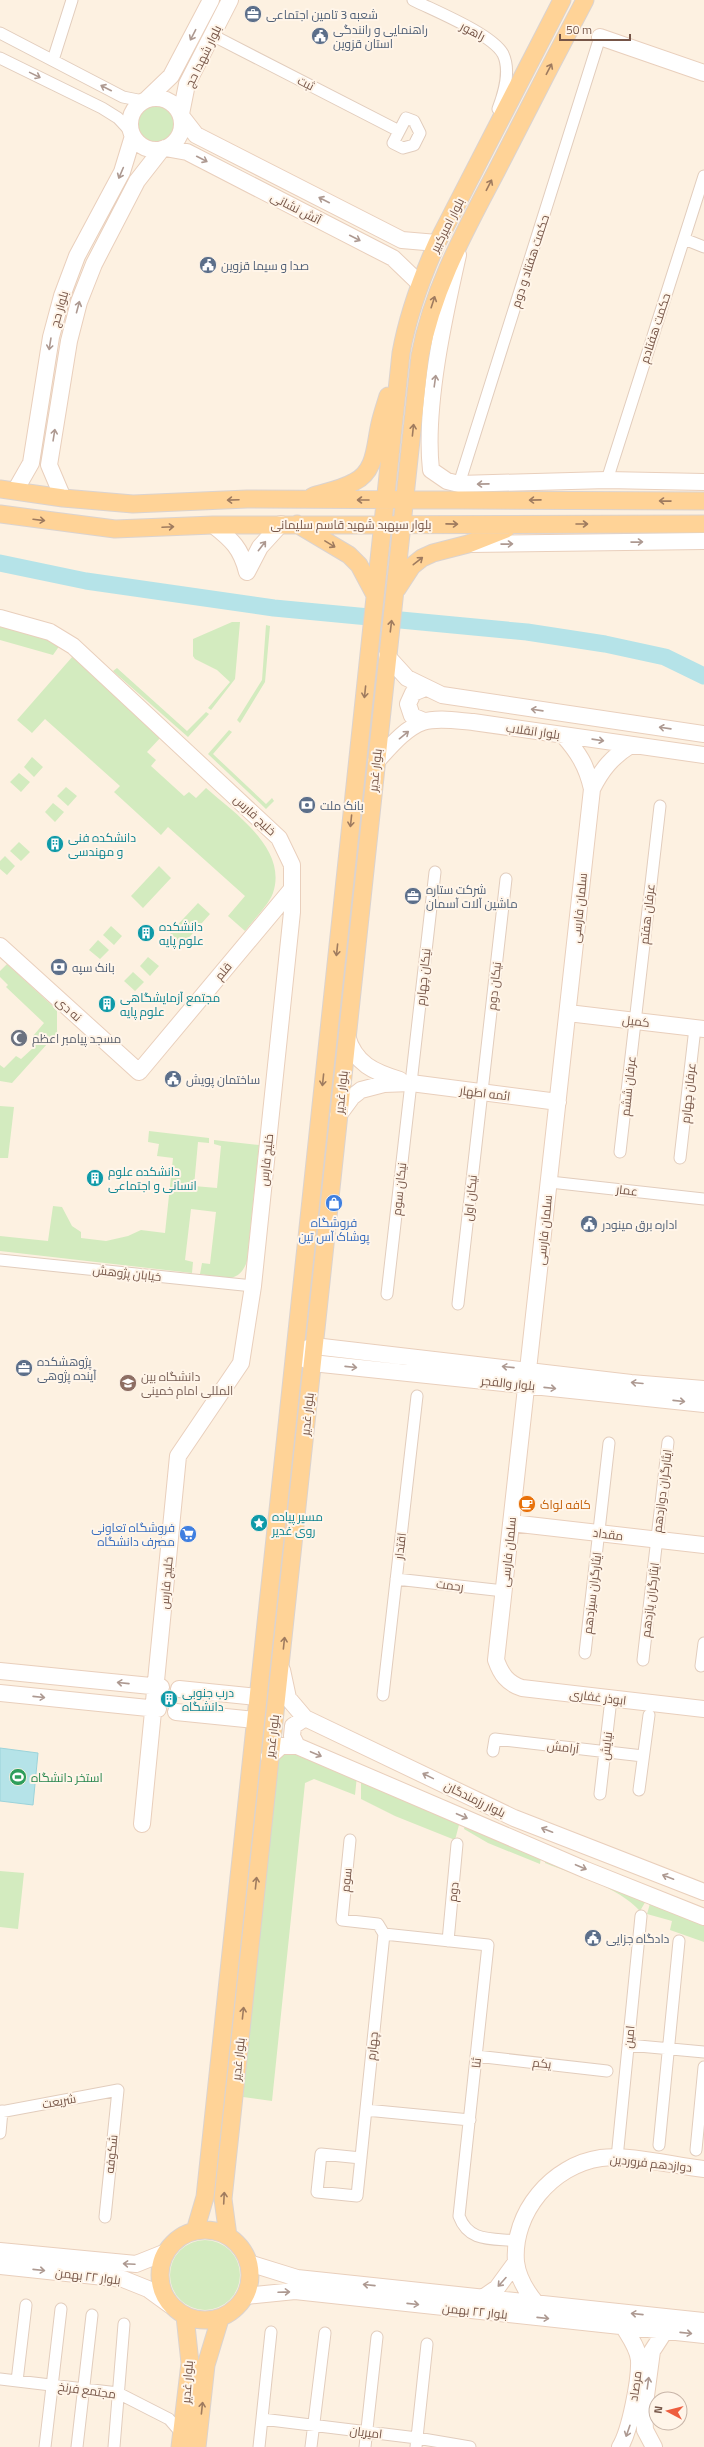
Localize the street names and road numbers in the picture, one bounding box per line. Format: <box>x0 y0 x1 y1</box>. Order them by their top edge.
street label: راهور <box>456 16 489 45</box>
street label: بلوار شهدا حج <box>180 22 226 90</box>
street label: ثبت <box>294 71 318 96</box>
street label: آتش نشانی <box>267 187 325 229</box>
street label: بلوار امیرکبیر <box>425 194 469 257</box>
street label: حکمت هفتاد و دوم <box>506 212 554 310</box>
street label: بلوار حج <box>45 289 73 329</box>
street label: حکمت هفتادم <box>635 290 675 366</box>
street label: بلوار سپهبد شهید قاسم سلیمانی <box>270 515 432 534</box>
street label: بلوار انقلاب <box>505 718 561 744</box>
street label: بلوار غدیر <box>363 748 387 793</box>
street label: خلیج فارس <box>229 790 281 840</box>
street label: سلمان فارسی <box>566 872 592 944</box>
street label: عرفان هفتم <box>634 883 660 945</box>
street label: نیکان چهارم <box>411 947 435 1007</box>
street label: قلم <box>210 958 236 984</box>
street label: نیکان دوم <box>482 961 506 1011</box>
street label: نه دی <box>52 992 86 1026</box>
street label: کمیل <box>621 1010 651 1032</box>
street label: عرفان ششم <box>615 1055 641 1117</box>
street label: عرفان چهارم <box>675 1062 701 1124</box>
street label: بلوار غدیر <box>329 1070 353 1115</box>
street label: ائمه اطهار <box>458 1080 511 1106</box>
street label: خلیج فارس <box>254 1133 278 1187</box>
street label: نیکان سوم <box>387 1162 411 1216</box>
street label: نیکان اول <box>458 1174 482 1222</box>
street label: عمار <box>614 1179 639 1201</box>
street label: سلمان فارسی <box>531 1194 557 1266</box>
street label: خیابان پژوهش <box>92 1260 162 1286</box>
street label: بلوار والفجر <box>479 1371 536 1395</box>
street label: بلوار غدیر <box>295 1392 319 1437</box>
street label: ایثارگران دوازدهم <box>647 1448 677 1534</box>
street label: سلمان فارسی <box>495 1516 521 1588</box>
street label: مقداد <box>592 1523 624 1545</box>
street label: اقتدار <box>389 1532 411 1561</box>
street label: ایثارگران سیزدهم <box>578 1551 606 1635</box>
street label: خلیج فارس <box>154 1556 178 1610</box>
street label: ایثارگران یازدهم <box>636 1561 664 1639</box>
street label: رحمت <box>435 1574 465 1596</box>
street label: ابوذر غفاری <box>568 1684 628 1710</box>
street label: بلوار غدیر <box>260 1713 284 1760</box>
street label: نیایش <box>595 1731 617 1761</box>
street label: آرامش <box>546 1736 581 1758</box>
street label: بلوار رزمندگان <box>441 1776 509 1822</box>
street label: سوم <box>335 1867 357 1893</box>
street label: دوم <box>443 1881 464 1903</box>
street label: امین <box>618 2025 640 2049</box>
street label: چهارم <box>361 2031 383 2061</box>
street label: بلوار غدیر <box>226 2037 250 2082</box>
street label: یکم <box>532 2053 553 2074</box>
street label: ثنا <box>466 2056 486 2069</box>
street label: شریعت <box>41 2089 77 2113</box>
street label: شکوفه <box>100 2134 122 2174</box>
street label: دوازدهم فروردین <box>609 2149 693 2177</box>
street label: بلوار ۲۲ بهمن <box>54 2263 122 2289</box>
street label: بلوار ۲۲ بهمن <box>441 2298 509 2324</box>
street label: بلوار غدیر <box>176 2360 198 2405</box>
street label: مرصاد <box>623 2370 647 2402</box>
street label: مجتمع فرنخ <box>57 2377 117 2403</box>
street label: امیریان <box>349 2421 383 2443</box>

